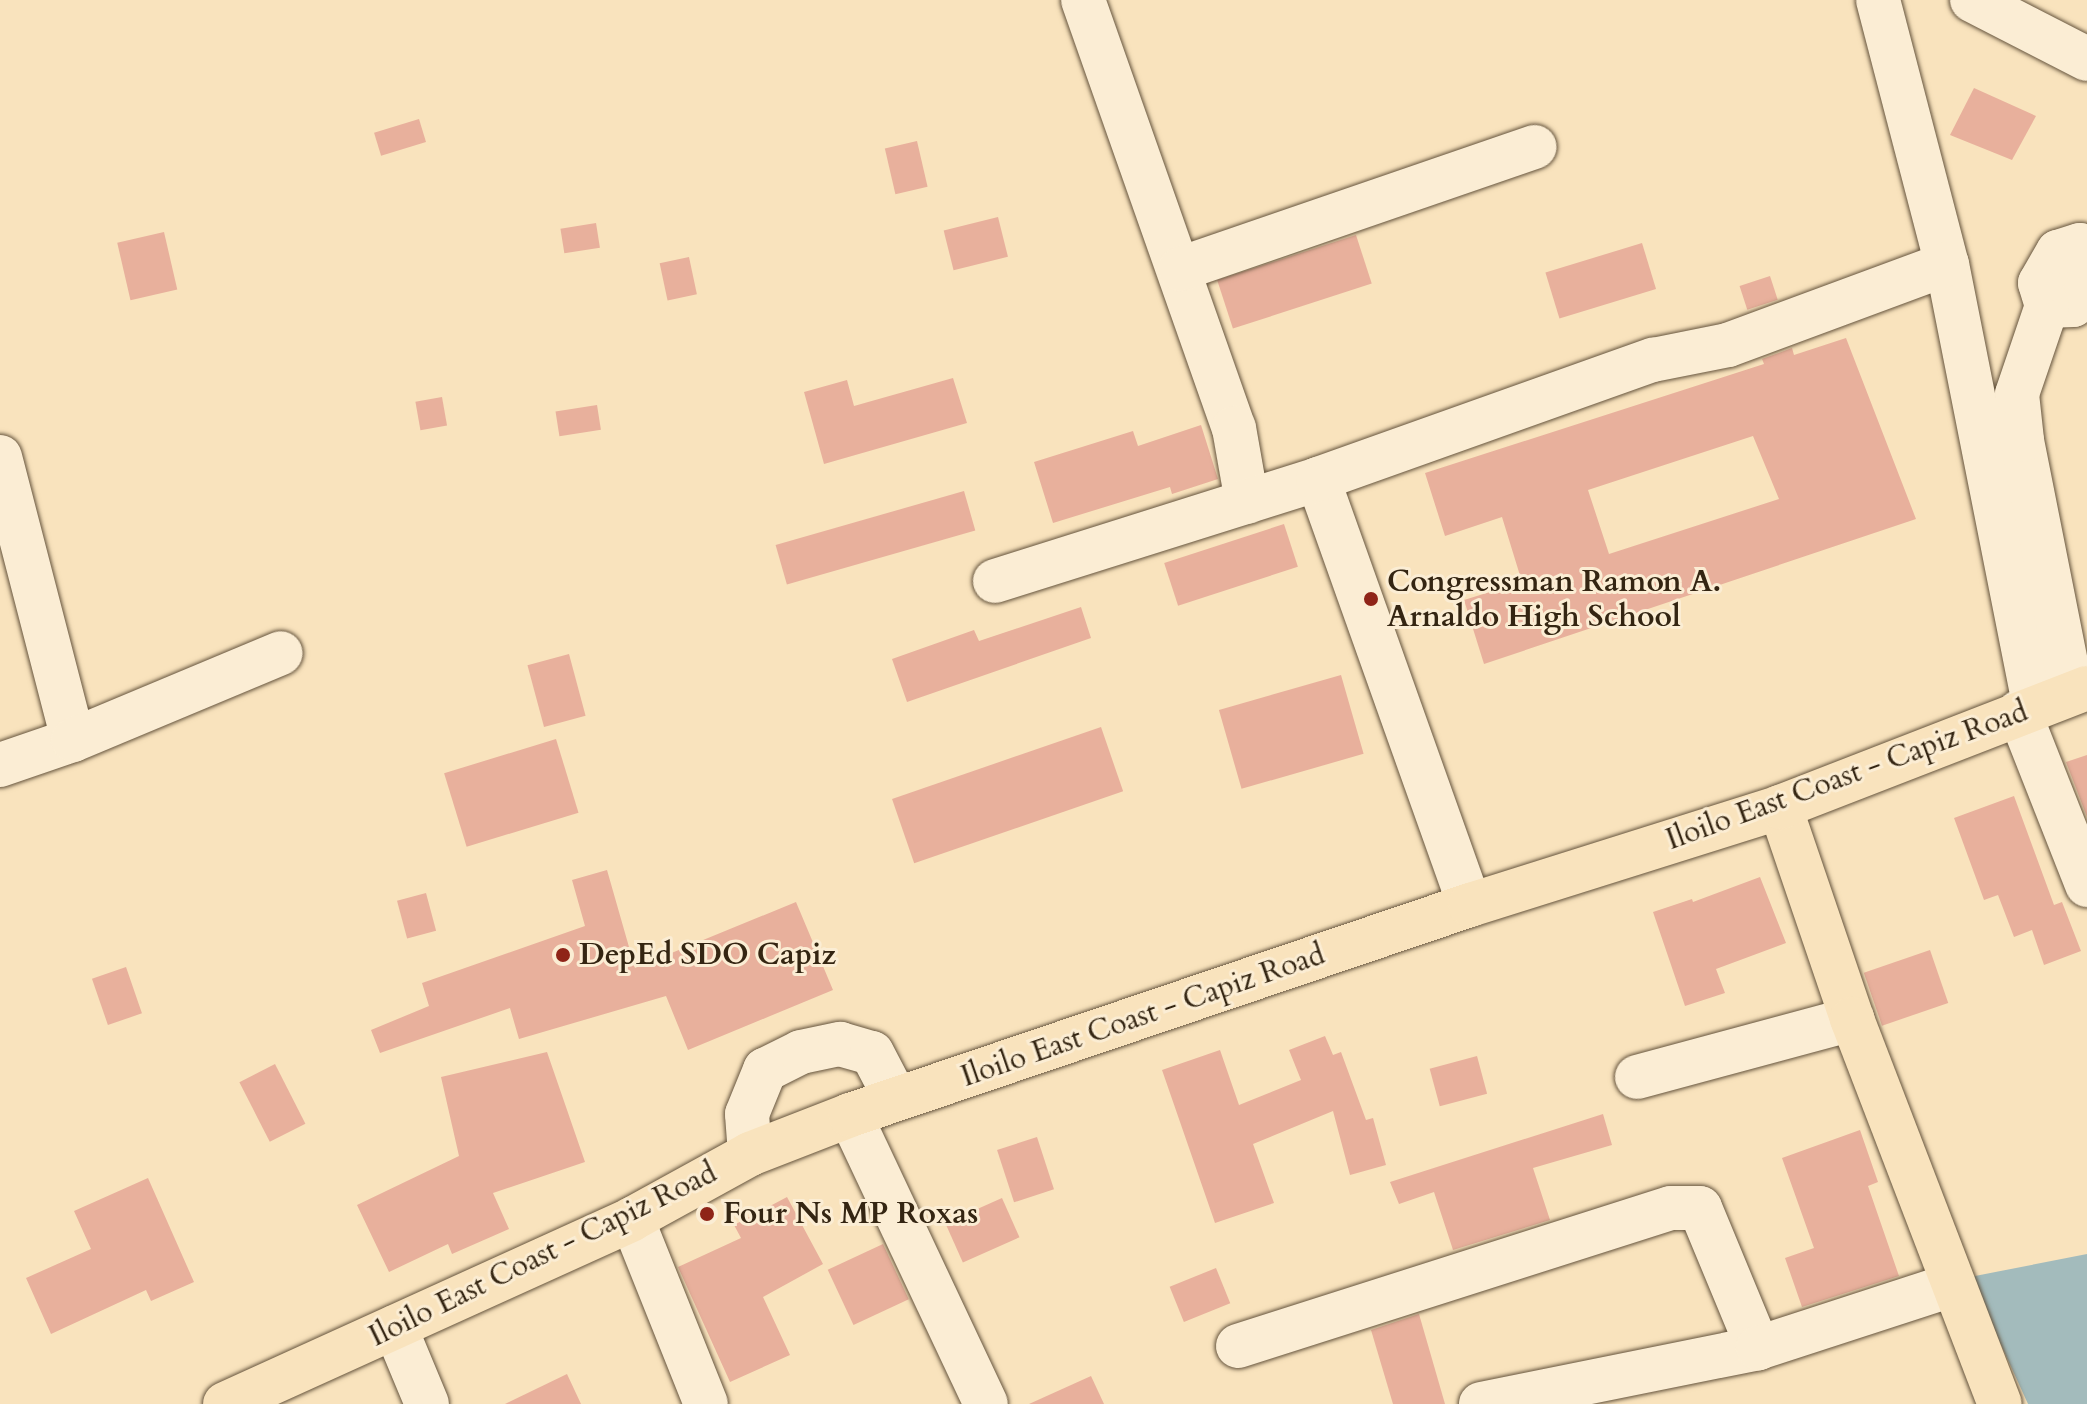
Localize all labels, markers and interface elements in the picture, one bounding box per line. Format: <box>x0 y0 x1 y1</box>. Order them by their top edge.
place label: Congressman Ramon A. Arnaldo High School <box>1387 564 1721 634</box>
marker: Congressman Ramon A. Arnaldo High School <box>1362 590 1380 608</box>
street label: Iloilo East Coast - Capiz Road <box>1661 694 2033 858</box>
place label: DepEd SDO Capiz <box>579 937 836 973</box>
street label: Iloilo East Coast - Capiz Road <box>956 937 1330 1095</box>
marker: DepEd SDO Capiz <box>554 946 572 964</box>
street label: Iloilo East Coast - Capiz Road <box>363 1155 723 1355</box>
place label: Four Ns MP Roxas <box>723 1196 978 1232</box>
marker: Four Ns MP Roxas <box>698 1205 716 1223</box>

